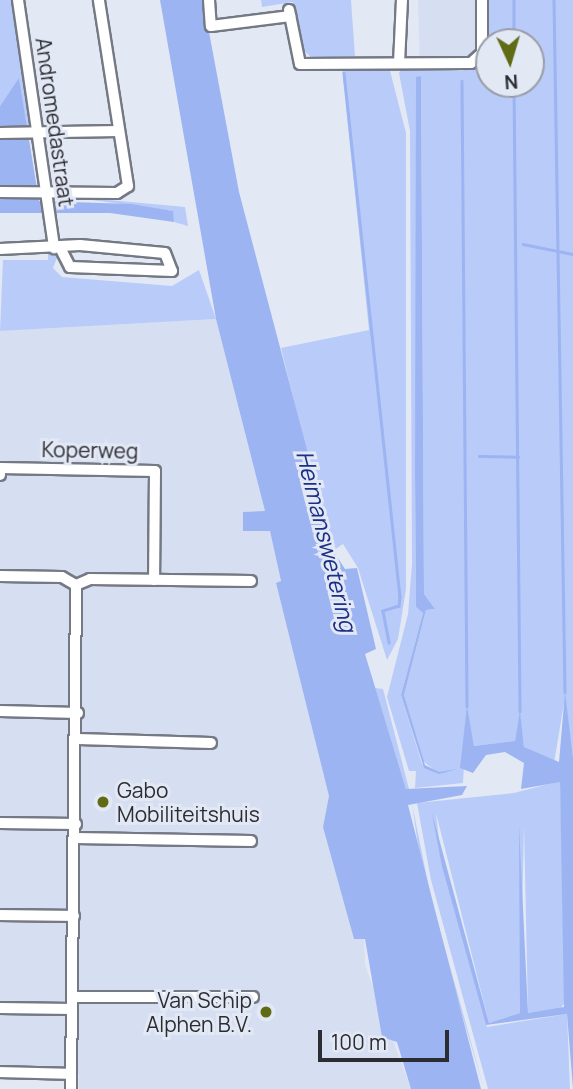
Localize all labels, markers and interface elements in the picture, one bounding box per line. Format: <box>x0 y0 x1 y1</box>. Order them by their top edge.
north arrow <box>475 28 545 98</box>
street label: Andromedastraat <box>31 36 79 208</box>
text: N <box>504 69 519 95</box>
street label: Koperweg <box>41 437 139 463</box>
water label: Heimanswetering <box>291 447 363 635</box>
place label: Gabo Mobiliteitshuis <box>117 777 260 827</box>
marker: Gabo Mobiliteitshuis <box>95 794 111 810</box>
place label: Van Schip Alphen B.V. <box>146 987 252 1037</box>
marker: Van Schip Alphen B.V. <box>258 1004 274 1020</box>
scale bar <box>321 1016 452 1060</box>
text: 100 m <box>331 1028 387 1056</box>

